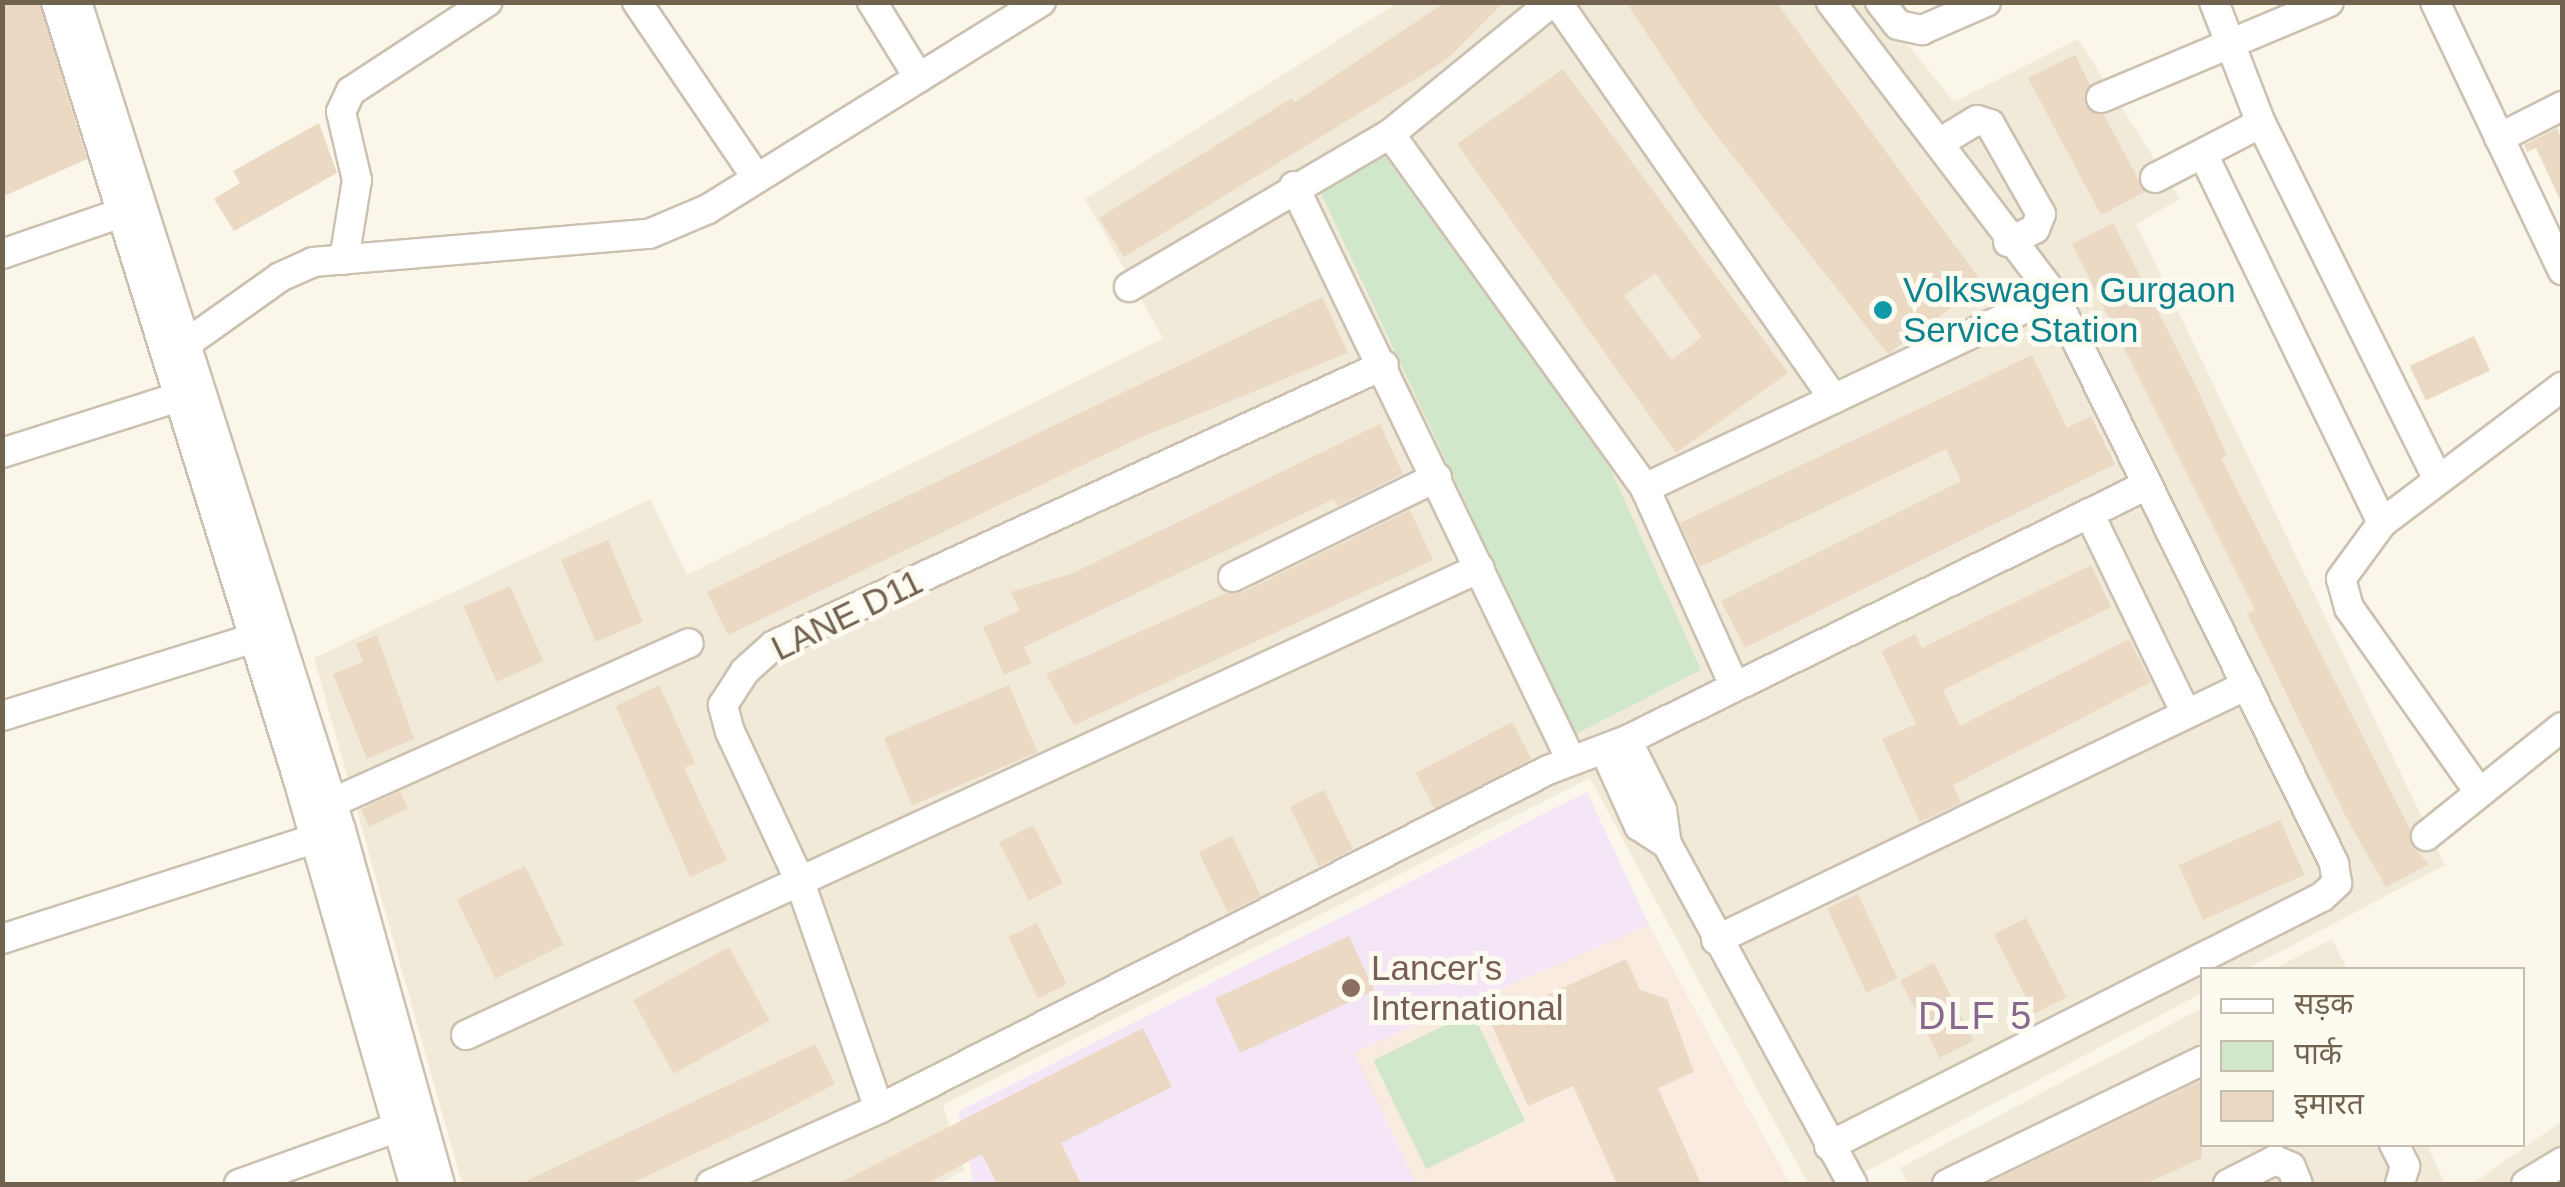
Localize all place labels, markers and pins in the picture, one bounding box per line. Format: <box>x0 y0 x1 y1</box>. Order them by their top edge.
place label: Volkswagen Gurgaon Service Station <box>1903 269 2236 351</box>
marker: Volkswagen Gurgaon Service Station <box>1872 299 1894 321</box>
place label: Lancer's International <box>1371 947 1564 1029</box>
marker: Lancer's International <box>1340 977 1362 999</box>

